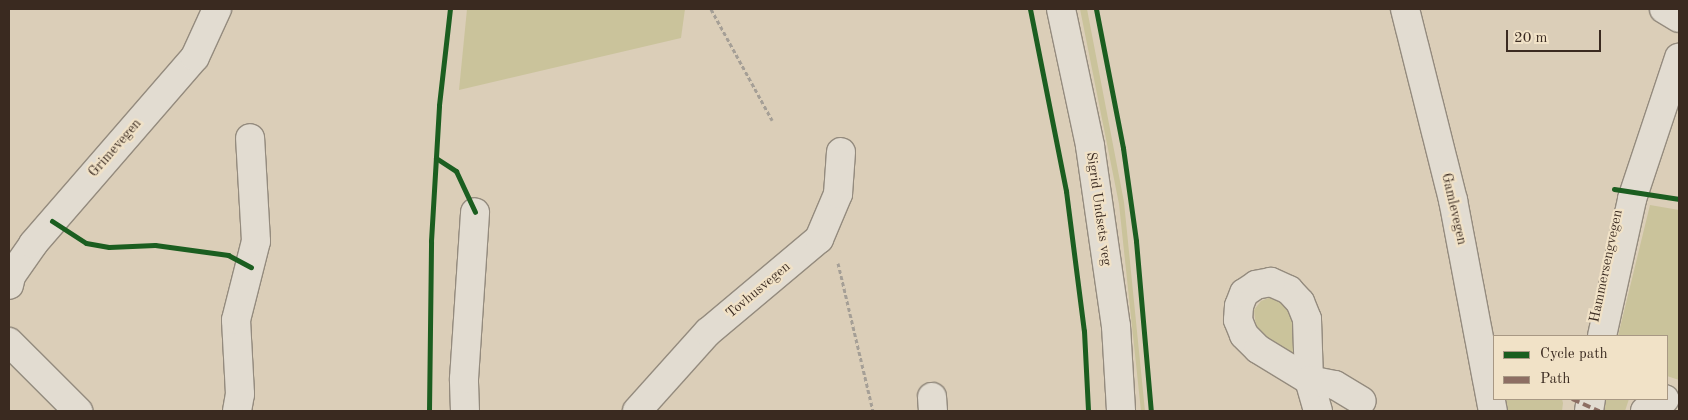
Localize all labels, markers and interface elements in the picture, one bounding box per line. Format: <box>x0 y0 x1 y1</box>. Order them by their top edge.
scale bar <box>1508 20 1603 52</box>
text: 20 m <box>1514 31 1548 46</box>
street label: Grimevegen <box>85 115 145 181</box>
street label: Sigrid Undsets veg <box>1083 151 1115 267</box>
street label: Gamlevegen <box>1438 172 1470 246</box>
street label: Hammersengvegen <box>1586 208 1626 324</box>
street label: Tovhusvegen <box>722 258 794 322</box>
legend <box>1493 335 1668 400</box>
text: Cycle path <box>1540 347 1608 362</box>
text: Path <box>1540 372 1570 387</box>

